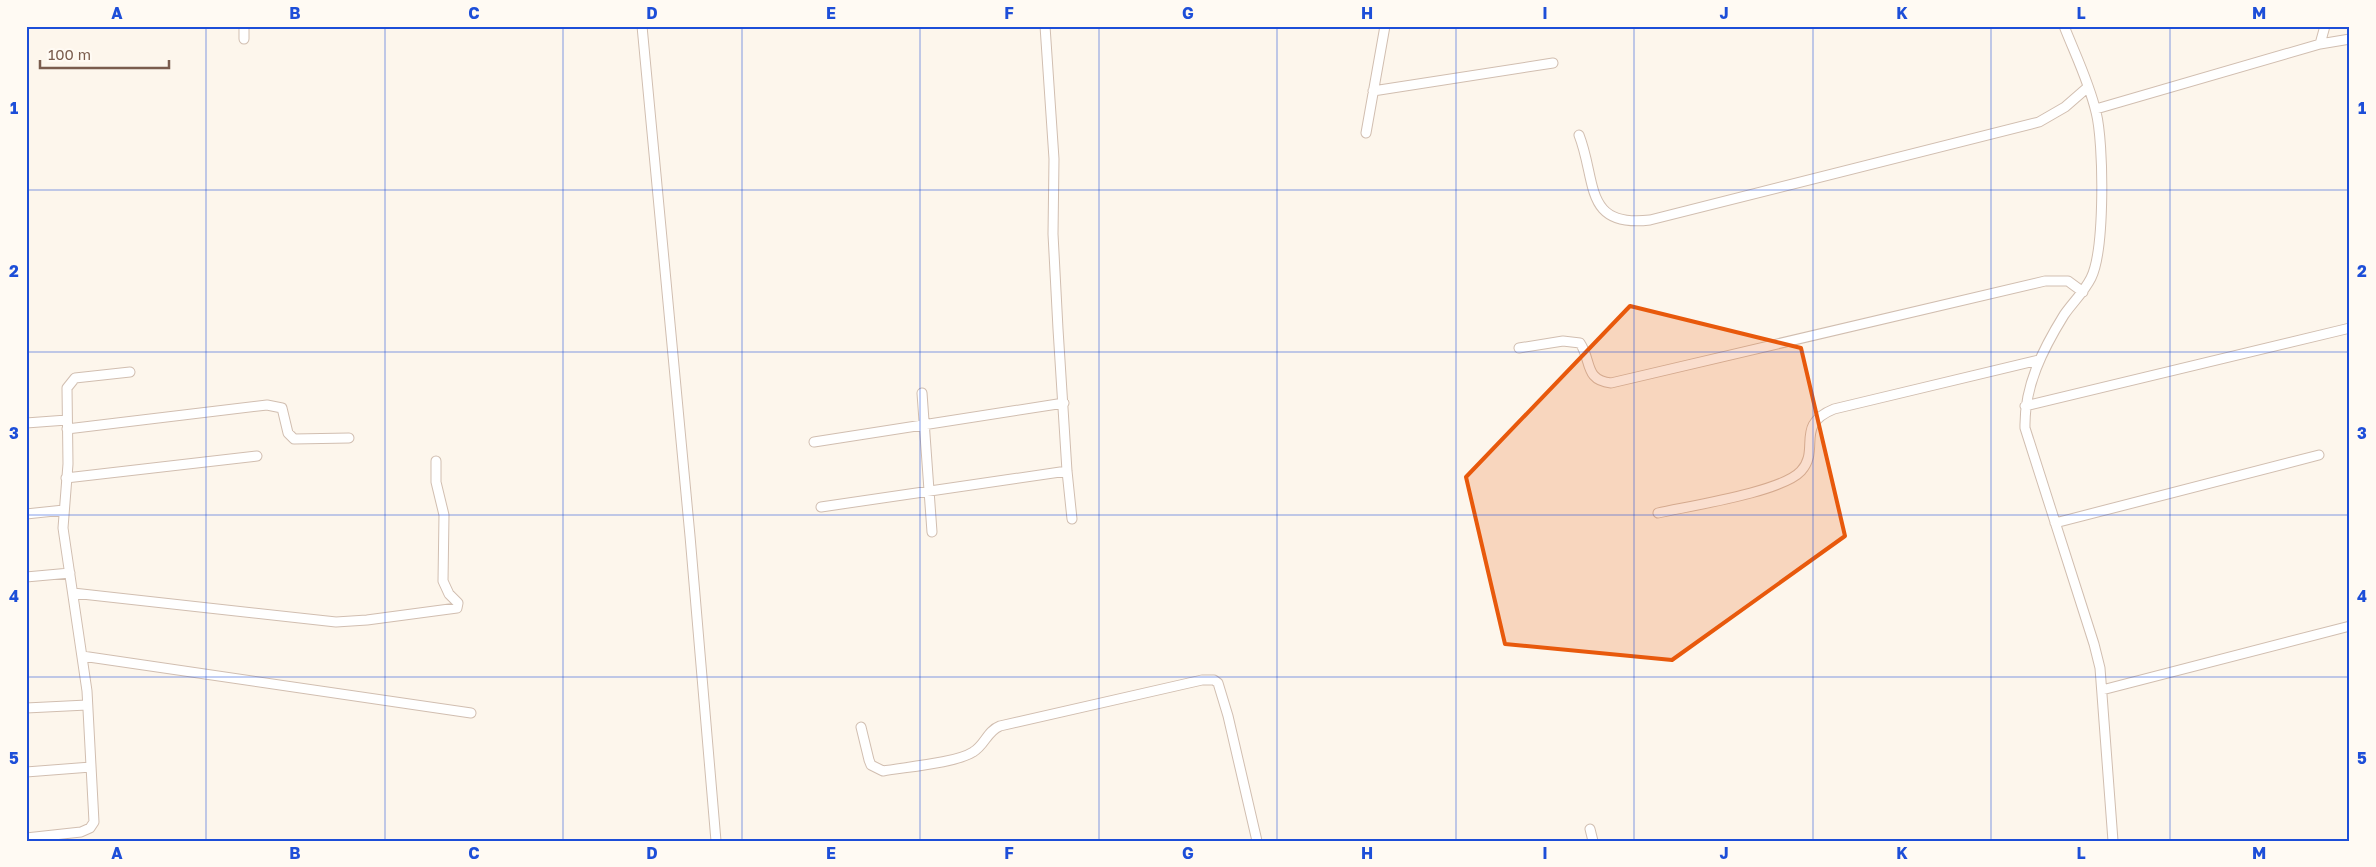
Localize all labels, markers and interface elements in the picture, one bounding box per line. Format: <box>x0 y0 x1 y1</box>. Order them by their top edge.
text: A <box>111 3 123 23</box>
text: B <box>289 3 301 23</box>
text: C <box>468 3 480 23</box>
text: D <box>646 3 658 23</box>
text: E <box>826 3 836 23</box>
text: F <box>1004 3 1014 23</box>
text: G <box>1182 3 1194 23</box>
text: H <box>1361 3 1373 23</box>
text: I <box>1542 3 1548 23</box>
text: J <box>1719 3 1729 23</box>
text: K <box>1896 3 1908 23</box>
text: L <box>2076 3 2086 23</box>
text: M <box>2252 3 2266 23</box>
scale bar <box>40 38 169 70</box>
text: 100 m <box>48 45 91 63</box>
text: 1 <box>10 98 18 118</box>
text: 1 <box>2358 98 2366 118</box>
text: 2 <box>9 261 19 281</box>
text: 2 <box>2357 261 2367 281</box>
text: 3 <box>9 423 19 443</box>
text: 3 <box>2357 423 2367 443</box>
text: 4 <box>9 586 19 606</box>
text: 4 <box>2357 586 2367 606</box>
text: 5 <box>9 748 19 768</box>
text: 5 <box>2357 748 2367 768</box>
text: A <box>111 843 123 863</box>
text: B <box>289 843 301 863</box>
text: C <box>468 843 480 863</box>
text: D <box>646 843 658 863</box>
text: E <box>826 843 836 863</box>
text: F <box>1004 843 1014 863</box>
text: G <box>1182 843 1194 863</box>
text: H <box>1361 843 1373 863</box>
text: I <box>1542 843 1548 863</box>
text: J <box>1719 843 1729 863</box>
text: K <box>1896 843 1908 863</box>
text: L <box>2076 843 2086 863</box>
text: M <box>2252 843 2266 863</box>

